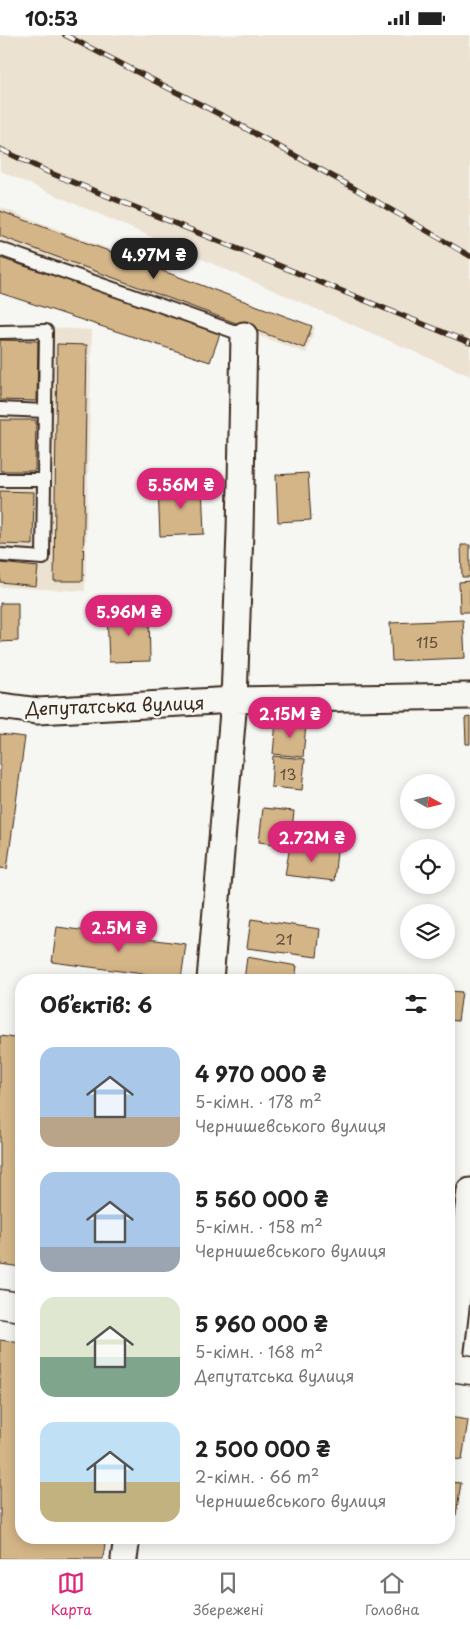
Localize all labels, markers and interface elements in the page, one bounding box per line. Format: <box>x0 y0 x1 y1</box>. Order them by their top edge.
text: 10:53 <box>25 4 78 32</box>
pin: 4.97M ₴ <box>108 237 200 280</box>
text: 4.97M ₴ <box>122 242 186 266</box>
pin: 5.56M ₴ <box>135 467 227 510</box>
text: 5.56M ₴ <box>148 472 214 496</box>
pin: 5.96M ₴ <box>83 595 175 637</box>
text: 5.96M ₴ <box>96 599 162 623</box>
house number: 115 <box>416 630 438 653</box>
street label: Депутатська вулиця <box>24 688 205 722</box>
pin: 2.15M ₴ <box>244 697 336 739</box>
text: 2.15M ₴ <box>259 701 321 725</box>
house number: 13 <box>280 762 296 785</box>
north arrow <box>400 774 455 829</box>
map controls <box>400 774 455 959</box>
pin: 2.72M ₴ <box>266 821 358 863</box>
text: 2.72M ₴ <box>279 825 345 849</box>
button: locate <box>400 839 455 894</box>
button: layers <box>400 904 455 959</box>
pin: 2.5M ₴ <box>78 911 160 953</box>
text: 2.5M ₴ <box>91 915 147 939</box>
house number: 21 <box>275 927 293 950</box>
text: Об’єктів: 6 <box>40 988 152 1020</box>
icon: filters <box>402 990 430 1018</box>
text: 4 970 000 ₴ <box>195 1057 326 1089</box>
icon: home <box>80 1067 140 1127</box>
text: 5-кімн. · 178 m² <box>195 1089 322 1113</box>
text: Чернишевського вулиця <box>195 1113 386 1137</box>
text: 5 560 000 ₴ <box>195 1182 328 1214</box>
icon: home <box>80 1192 140 1252</box>
text: 5-кімн. · 158 m² <box>195 1214 323 1238</box>
text: Чернишевського вулиця <box>195 1238 386 1262</box>
text: 5 960 000 ₴ <box>195 1307 328 1339</box>
icon: home <box>80 1317 140 1377</box>
text: 5-кімн. · 168 m² <box>195 1339 323 1363</box>
text: Депутатська вулиця <box>195 1363 354 1387</box>
text: 2 500 000 ₴ <box>195 1432 331 1464</box>
icon: home <box>80 1442 140 1502</box>
text: 2-кімн. · 66 m² <box>195 1464 319 1488</box>
text: Чернишевського вулиця <box>195 1488 386 1512</box>
tab: Карта <box>51 1569 92 1620</box>
tab: Збережені <box>193 1569 264 1620</box>
tab: Головна <box>365 1569 419 1620</box>

